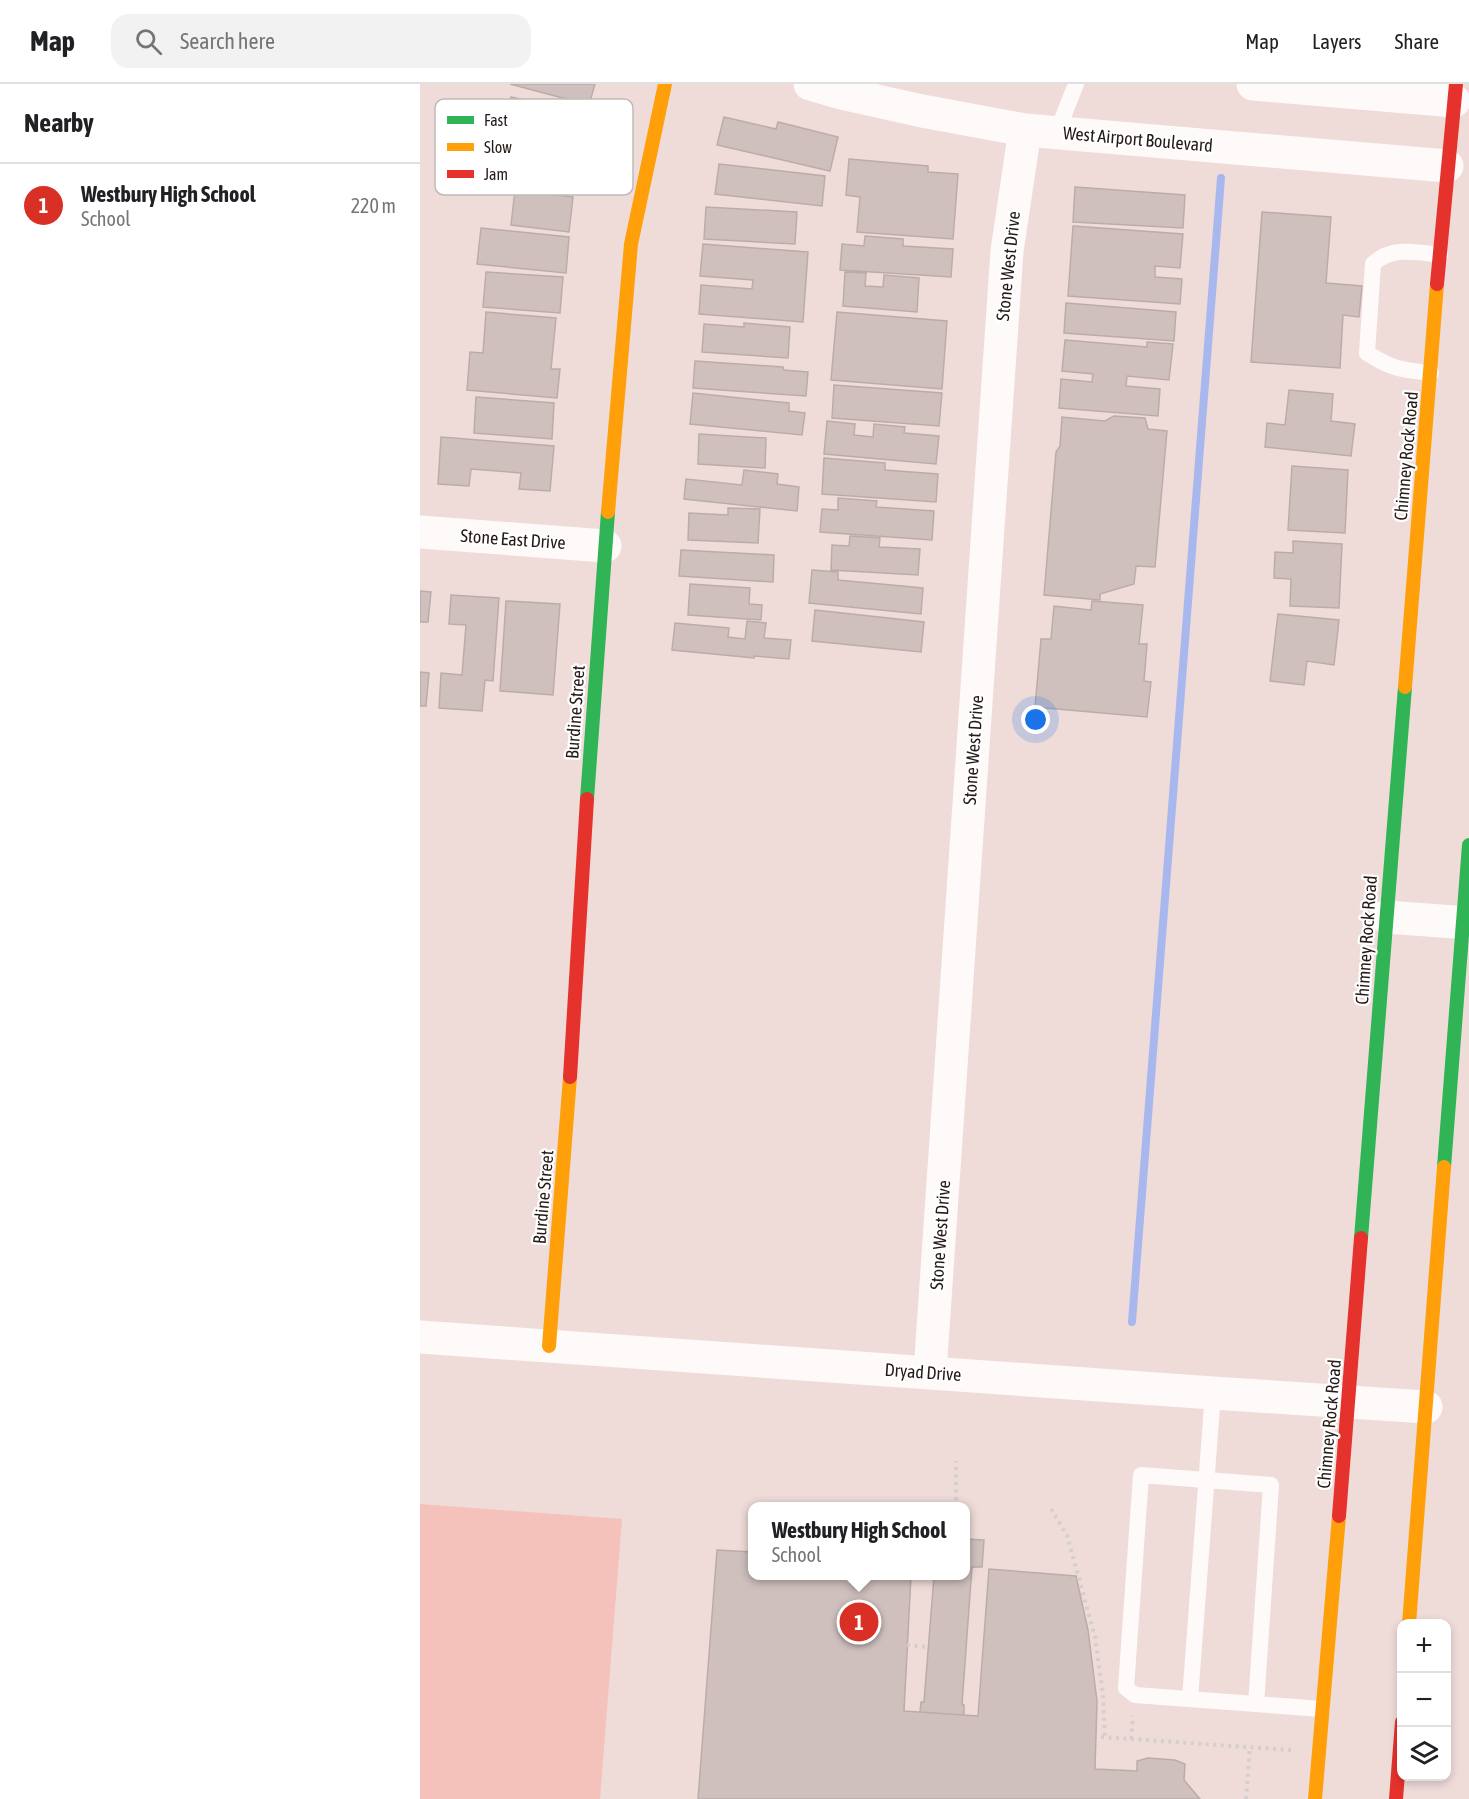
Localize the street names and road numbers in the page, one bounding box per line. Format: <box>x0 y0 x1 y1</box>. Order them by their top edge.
street label: West Airport Boulevard <box>1062 122 1214 156</box>
street label: Stone West Drive <box>992 210 1024 322</box>
street label: Chimney Rock Road <box>1390 391 1422 521</box>
street label: Stone East Drive <box>460 525 566 553</box>
street label: Burdine Street <box>561 664 589 760</box>
street label: Stone West Drive <box>959 694 987 806</box>
street label: Chimney Rock Road <box>1351 875 1381 1005</box>
street label: Burdine Street <box>528 1149 558 1245</box>
street label: Stone West Drive <box>926 1179 954 1291</box>
street label: Dryad Drive <box>884 1359 962 1385</box>
street label: Chimney Rock Road <box>1313 1359 1345 1489</box>

